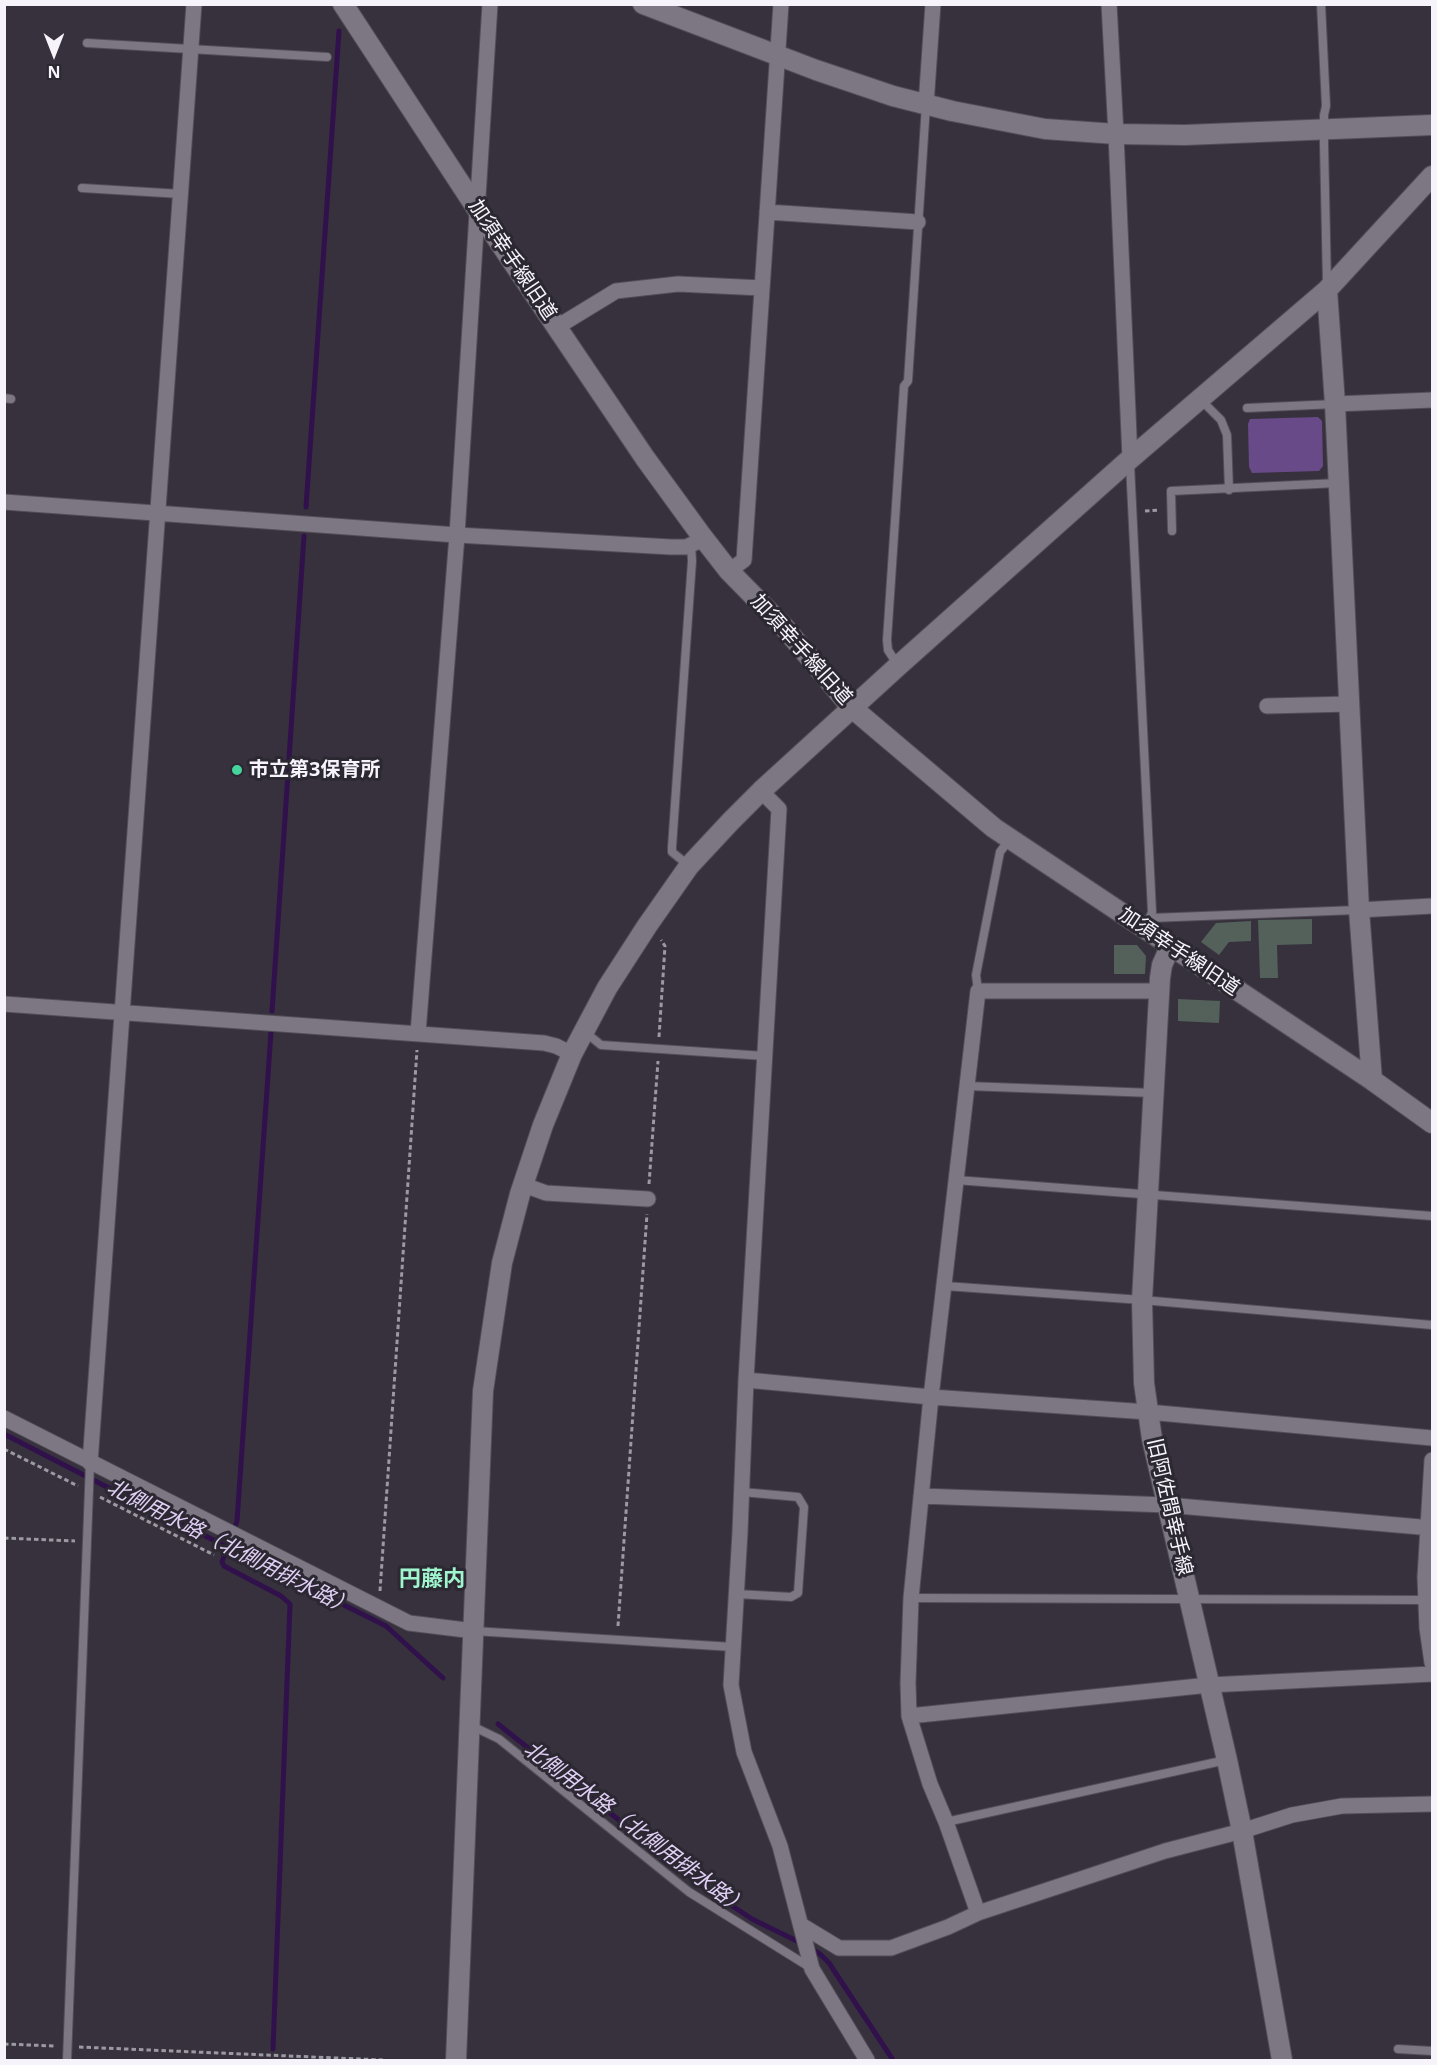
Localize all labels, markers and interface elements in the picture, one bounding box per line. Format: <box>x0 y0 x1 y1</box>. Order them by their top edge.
north arrow <box>24 24 84 84</box>
text: N <box>48 61 61 83</box>
street label: 加須幸手線旧道 <box>463 195 561 325</box>
street label: 加須幸手線旧道 <box>745 590 857 710</box>
place label: 市立第3保育所 <box>249 758 380 782</box>
marker: 市立第3保育所 <box>230 763 244 777</box>
street label: 加須幸手線旧道 <box>1114 903 1244 1001</box>
street label: 旧阿佐間幸手線 <box>1142 1436 1196 1578</box>
water label: 北側用水路（北側用排水路） <box>103 1475 357 1621</box>
district label: 円藤内 <box>399 1567 465 1593</box>
water label: 北側用水路（北側用排水路） <box>518 1737 752 1921</box>

